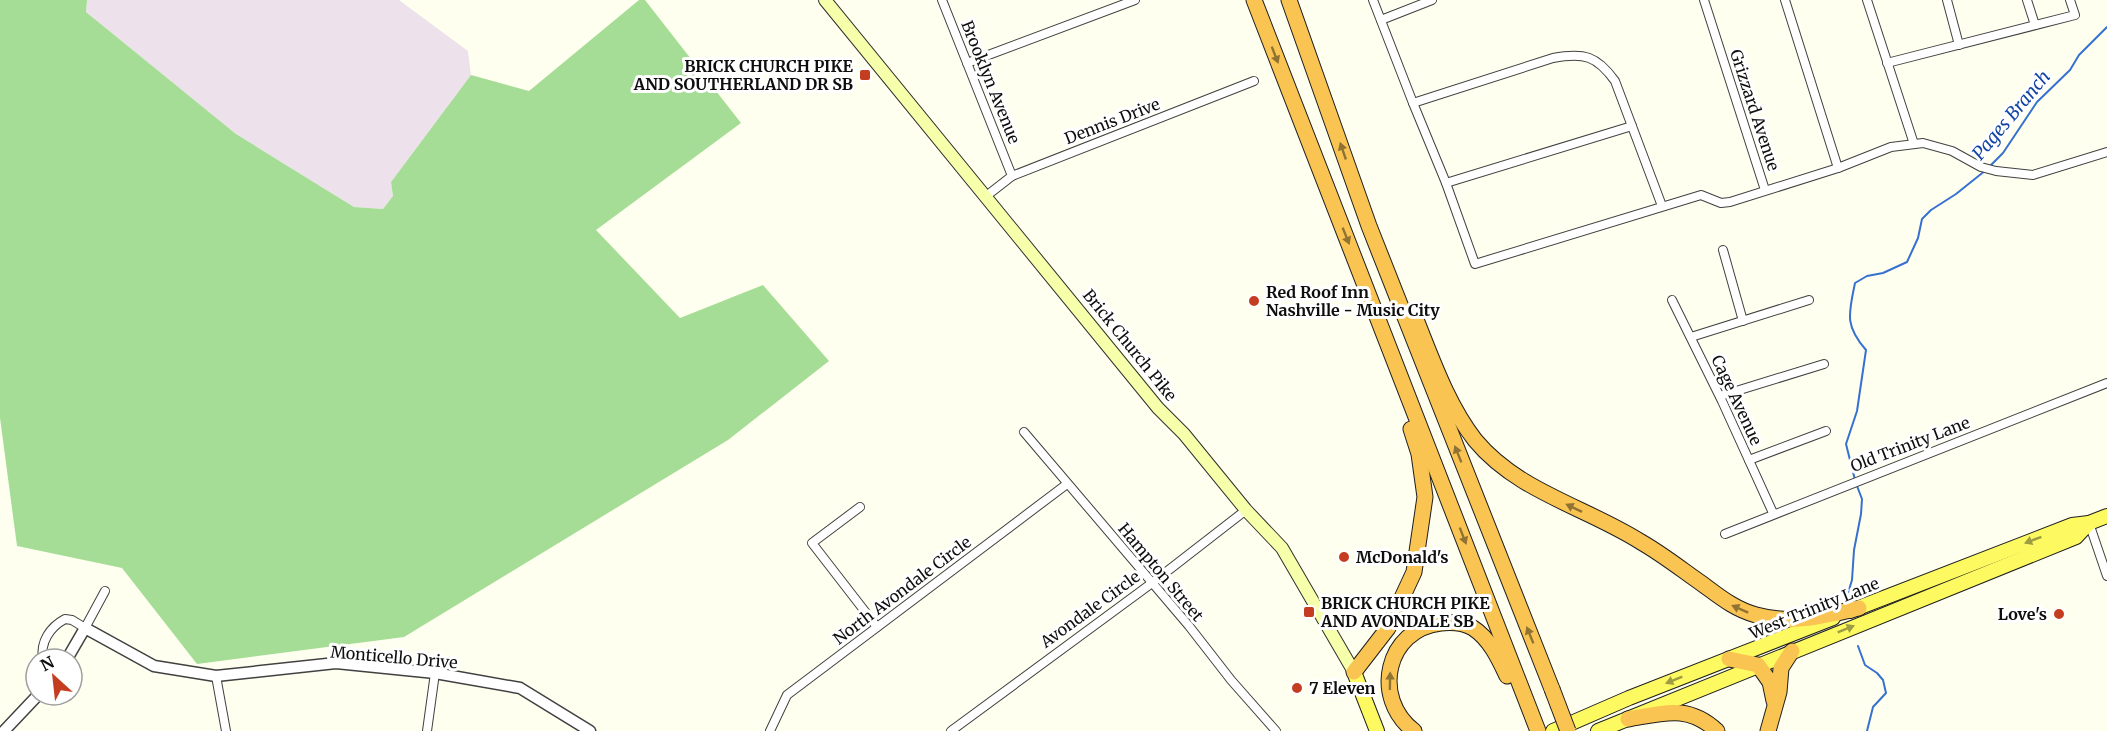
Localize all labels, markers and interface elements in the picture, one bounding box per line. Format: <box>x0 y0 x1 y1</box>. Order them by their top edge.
street label: Brooklyn Avenue <box>957 17 1025 147</box>
one-way arrow <box>1270 46 1280 64</box>
street label: Grizzard Avenue <box>1726 47 1784 173</box>
place label: BRICK CHURCH PIKE AND SOUTHERLAND DR SB <box>633 56 854 94</box>
water label: Pages Branch <box>1967 66 2055 164</box>
marker: BRICK CHURCH PIKE AND SOUTHERLAND DR SB <box>858 68 872 82</box>
street label: Dennis Drive <box>1062 94 1162 148</box>
one-way arrow <box>1338 142 1348 160</box>
one-way arrow <box>1342 227 1351 245</box>
place label: Red Roof Inn Nashville - Music City <box>1266 282 1440 320</box>
street label: Brick Church Pike <box>1079 285 1181 405</box>
marker: Red Roof Inn Nashville - Music City <box>1247 294 1261 308</box>
street label: Cage Avenue <box>1707 352 1767 448</box>
street label: Old Trinity Lane <box>1848 412 1972 476</box>
one-way arrow <box>1453 445 1462 463</box>
one-way arrow <box>1566 503 1583 512</box>
street label: Hampton Street <box>1114 519 1208 626</box>
one-way arrow <box>1458 528 1468 546</box>
street label: North Avondale Circle <box>829 532 975 648</box>
one-way arrow <box>2024 535 2042 545</box>
place label: McDonald's <box>1356 547 1449 567</box>
marker: McDonald's <box>1337 550 1351 564</box>
street label: Avondale Circle <box>1036 566 1144 652</box>
street label: West Trinity Lane <box>1745 573 1882 643</box>
place label: BRICK CHURCH PIKE AND AVONDALE SB <box>1320 593 1490 631</box>
one-way arrow <box>1731 604 1749 614</box>
place label: Love's <box>1998 604 2047 624</box>
marker: BRICK CHURCH PIKE AND AVONDALE SB <box>1302 605 1316 619</box>
marker: Love's <box>2052 607 2066 621</box>
one-way arrow <box>1838 624 1856 634</box>
one-way arrow <box>1525 626 1534 644</box>
street label: Monticello Drive <box>330 641 458 673</box>
north arrow <box>24 647 84 707</box>
text: N <box>37 652 58 675</box>
one-way arrow <box>1385 671 1394 690</box>
one-way arrow <box>1665 675 1683 685</box>
place label: 7 Eleven <box>1309 678 1376 698</box>
marker: 7 Eleven <box>1290 681 1304 695</box>

